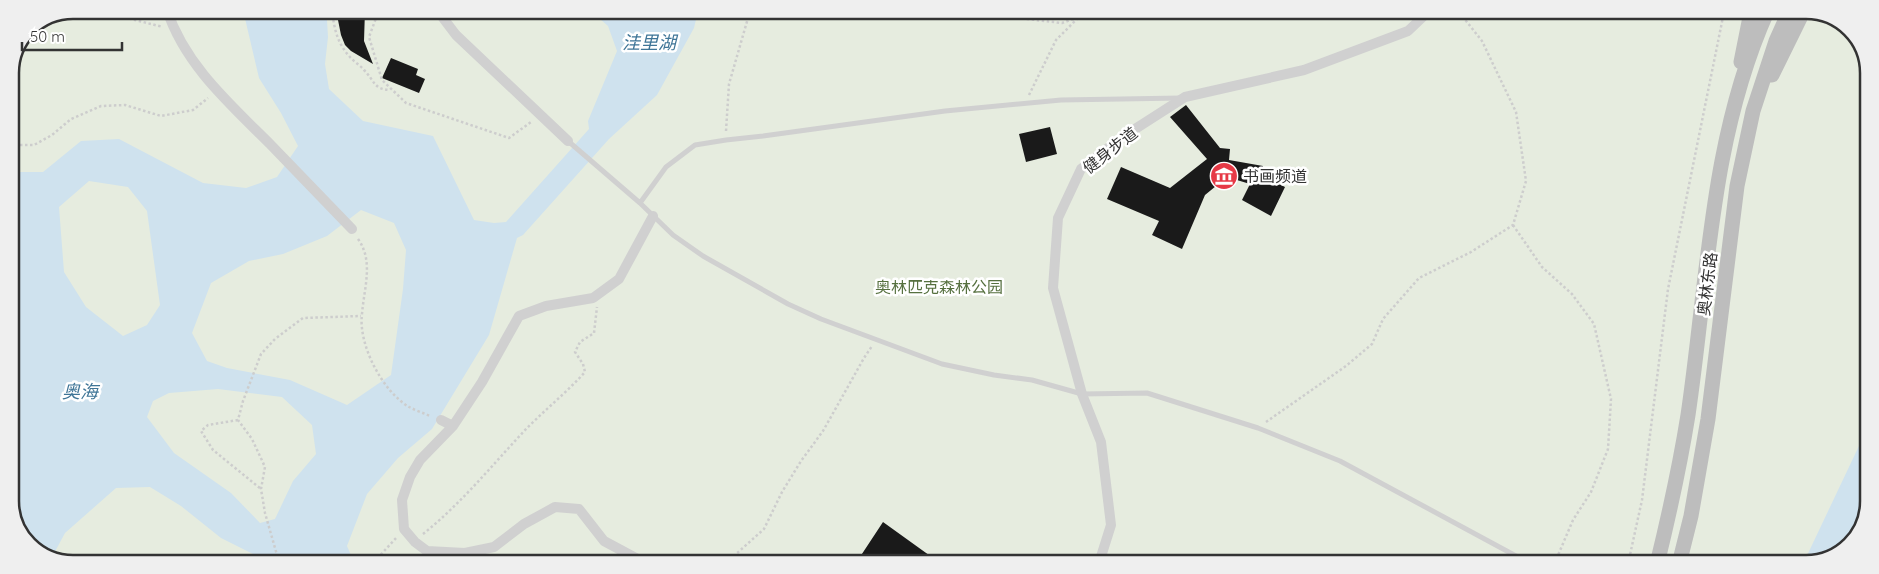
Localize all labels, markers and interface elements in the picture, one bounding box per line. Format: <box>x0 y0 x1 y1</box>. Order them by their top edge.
scale bar <box>22 20 122 52</box>
text: 50 m <box>30 27 65 46</box>
water label: 洼里湖 <box>622 31 679 54</box>
street label: 健身步道 <box>1079 122 1141 178</box>
museum icon: 书画频道 <box>1209 161 1239 191</box>
place label: 书画频道 <box>1243 166 1307 186</box>
street label: 奥林东路 <box>1693 251 1721 317</box>
park label: 奥林匹克森林公园 <box>875 277 1003 297</box>
water label: 奥海 <box>62 380 101 403</box>

